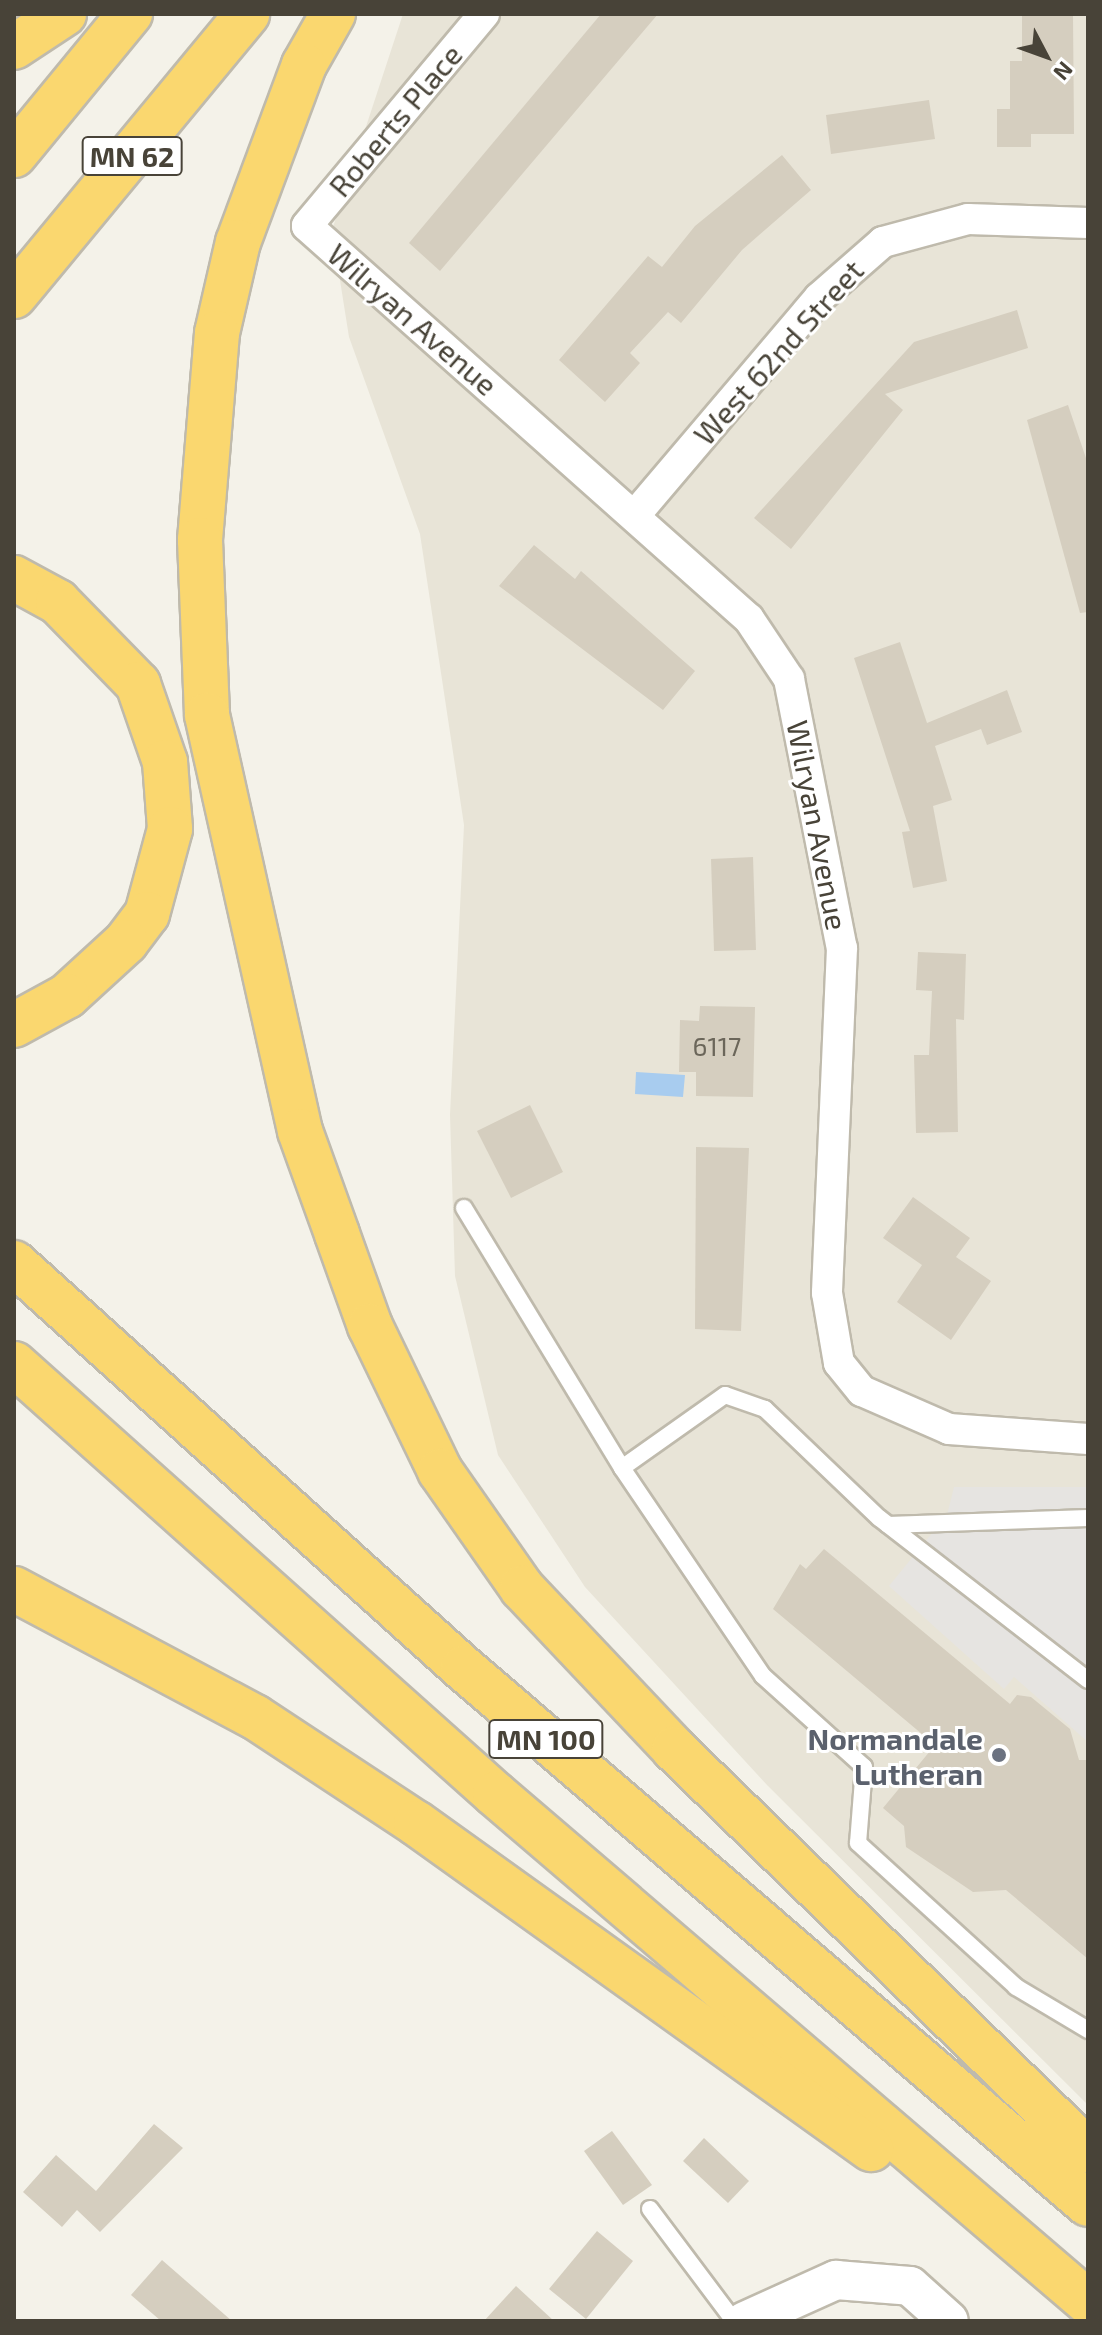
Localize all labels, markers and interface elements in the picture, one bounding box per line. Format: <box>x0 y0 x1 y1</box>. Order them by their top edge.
north arrow <box>1006 16 1086 96</box>
street label: Roberts Place <box>321 37 469 203</box>
text: N <box>1049 57 1079 86</box>
road number: MN 62 <box>80 132 184 180</box>
street label: Wilryan Avenue <box>321 235 505 403</box>
street label: West 62nd Street <box>686 252 870 452</box>
street label: Wilryan Avenue <box>780 717 856 933</box>
house number: 6117 <box>693 1030 741 1062</box>
road number: MN 100 <box>488 1715 604 1763</box>
place label: Normandale Lutheran <box>808 1720 983 1790</box>
marker: Normandale Lutheran <box>990 1746 1008 1764</box>

